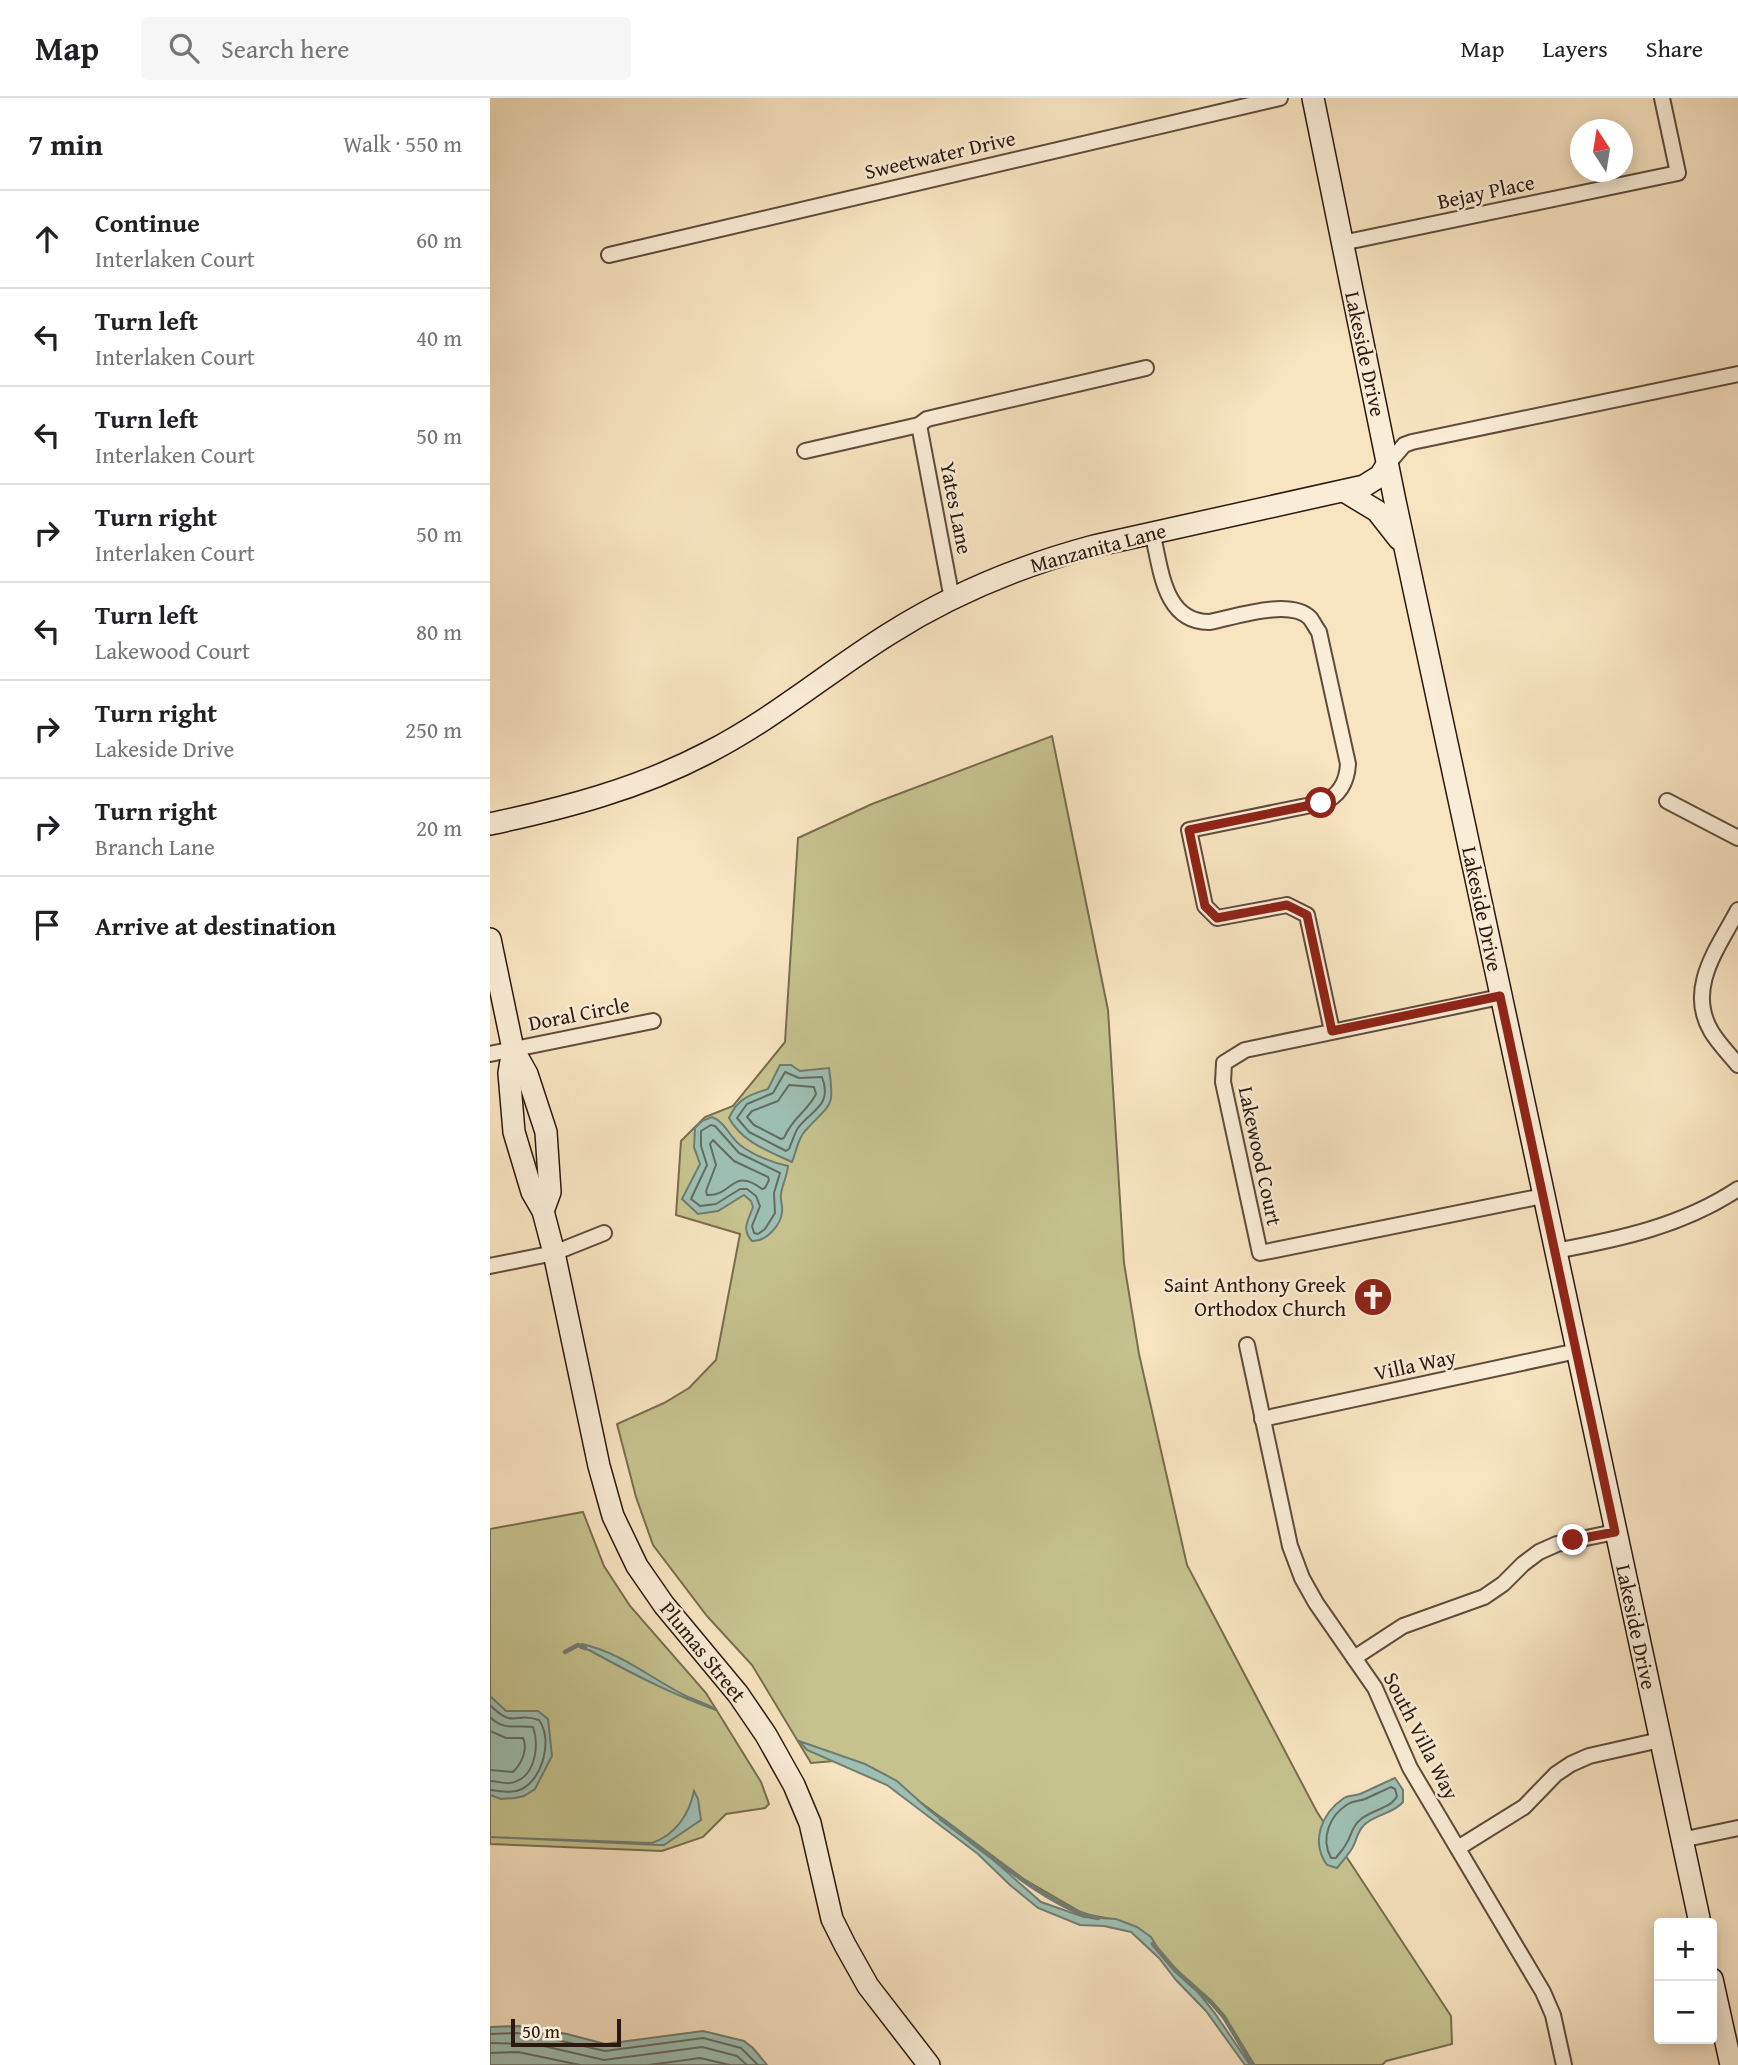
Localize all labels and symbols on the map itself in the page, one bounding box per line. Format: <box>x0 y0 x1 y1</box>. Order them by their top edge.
north arrow <box>1570 119 1633 182</box>
street label: Sweetwater Drive <box>861 122 1019 187</box>
street label: Bejay Place <box>1434 166 1538 217</box>
street label: Lakeside Drive <box>1337 288 1394 420</box>
street label: Yates Lane <box>932 459 981 557</box>
street label: Manzanita Lane <box>1026 514 1169 581</box>
route start <box>1305 787 1336 818</box>
street label: Lakeside Drive <box>1454 843 1511 975</box>
street label: Doral Circle <box>526 988 632 1039</box>
street label: Lakewood Court <box>1231 1083 1290 1229</box>
place label: Saint Anthony Greek Orthodox Church <box>1164 1269 1346 1324</box>
church icon: Saint Anthony Greek Orthodox Church <box>1352 1276 1394 1318</box>
street label: Villa Way <box>1371 1341 1459 1388</box>
route end <box>1557 1524 1588 1555</box>
street label: Lakeside Drive <box>1608 1561 1665 1693</box>
street label: Plumas Street <box>653 1595 754 1709</box>
street label: South Villa Way <box>1376 1667 1467 1805</box>
scale bar <box>511 2016 621 2048</box>

